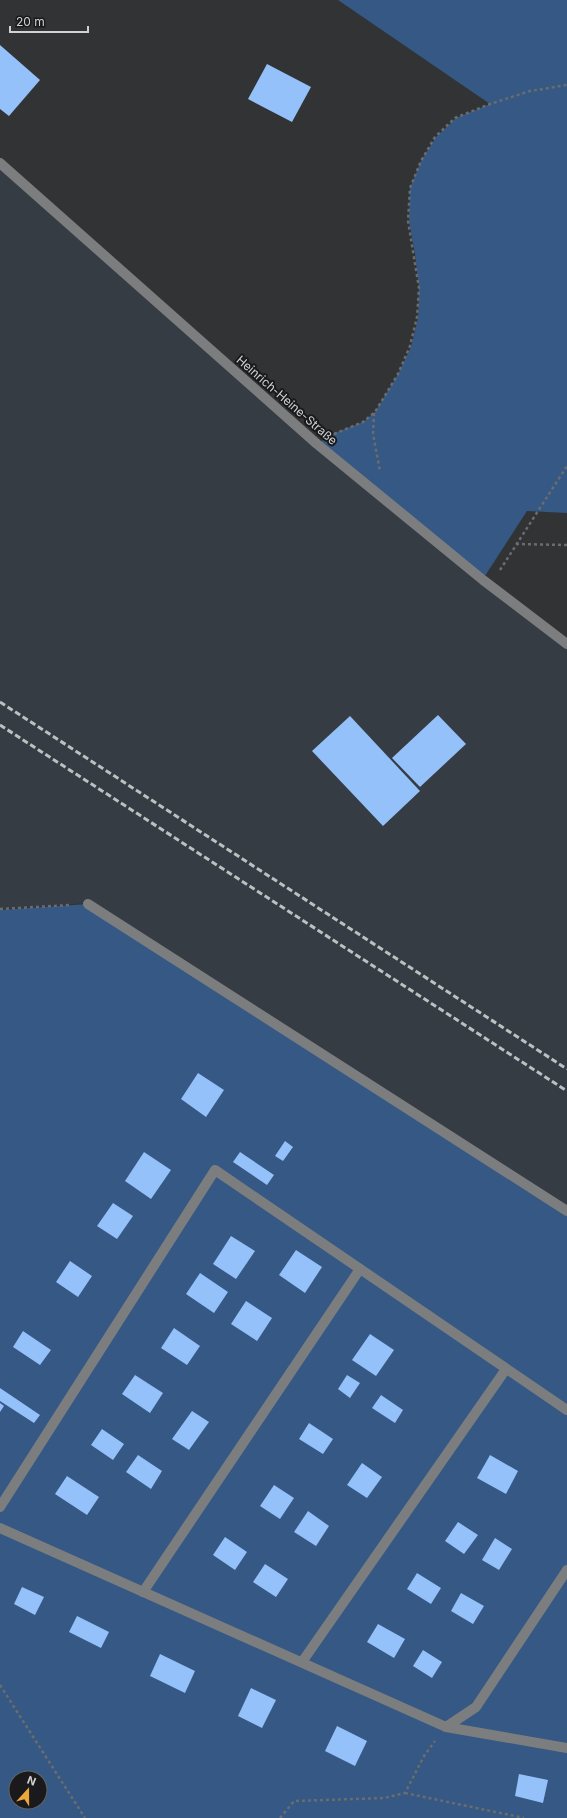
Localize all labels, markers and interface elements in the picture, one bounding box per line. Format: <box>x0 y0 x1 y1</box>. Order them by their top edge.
scale bar <box>10 8 88 34</box>
text: 20 m <box>16 14 45 29</box>
street label: Heinrich-Heine-Straße <box>234 352 340 448</box>
north arrow <box>8 1770 48 1810</box>
text: N <box>25 1773 38 1789</box>

